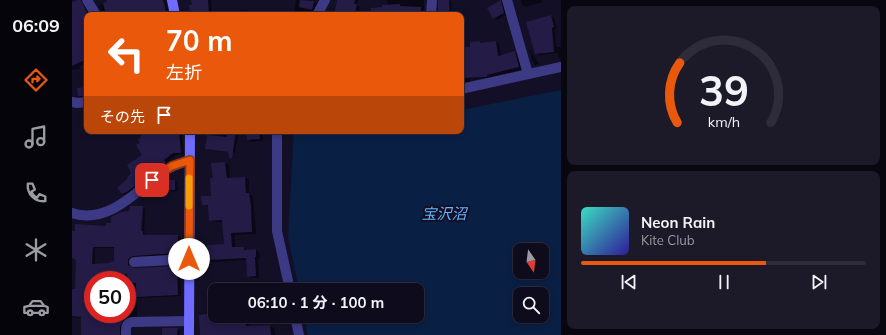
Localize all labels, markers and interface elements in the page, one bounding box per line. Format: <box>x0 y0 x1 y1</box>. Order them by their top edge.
text: 06:09 <box>12 14 60 37</box>
text: 70 m <box>166 23 232 58</box>
icon: left <box>100 28 152 80</box>
text: 左折 <box>166 61 202 84</box>
text: 39 <box>699 64 748 116</box>
icon: directions <box>22 66 50 94</box>
icon: arrive <box>153 104 175 126</box>
text: その先 <box>100 107 145 126</box>
text: km/h <box>707 113 740 131</box>
icon: music <box>22 123 50 151</box>
pin <box>135 163 169 197</box>
icon: arrive <box>141 169 163 191</box>
icon: phone <box>22 179 50 207</box>
water label: 宝沢沼 <box>421 204 468 223</box>
text: Neon Rain <box>641 213 715 232</box>
text: Kite Club <box>641 232 695 248</box>
icon: climate <box>22 236 50 264</box>
position arrow <box>168 238 210 280</box>
north arrow <box>513 243 549 279</box>
map controls <box>513 243 549 323</box>
speed limit sign: 50 <box>84 271 136 323</box>
icon: previous <box>618 271 640 293</box>
icon: pause <box>713 271 735 293</box>
icon: next <box>808 271 830 293</box>
button: search <box>513 287 549 323</box>
icon: car <box>22 293 50 321</box>
text: 06:10 · 1 分 · 100 m <box>248 293 384 312</box>

